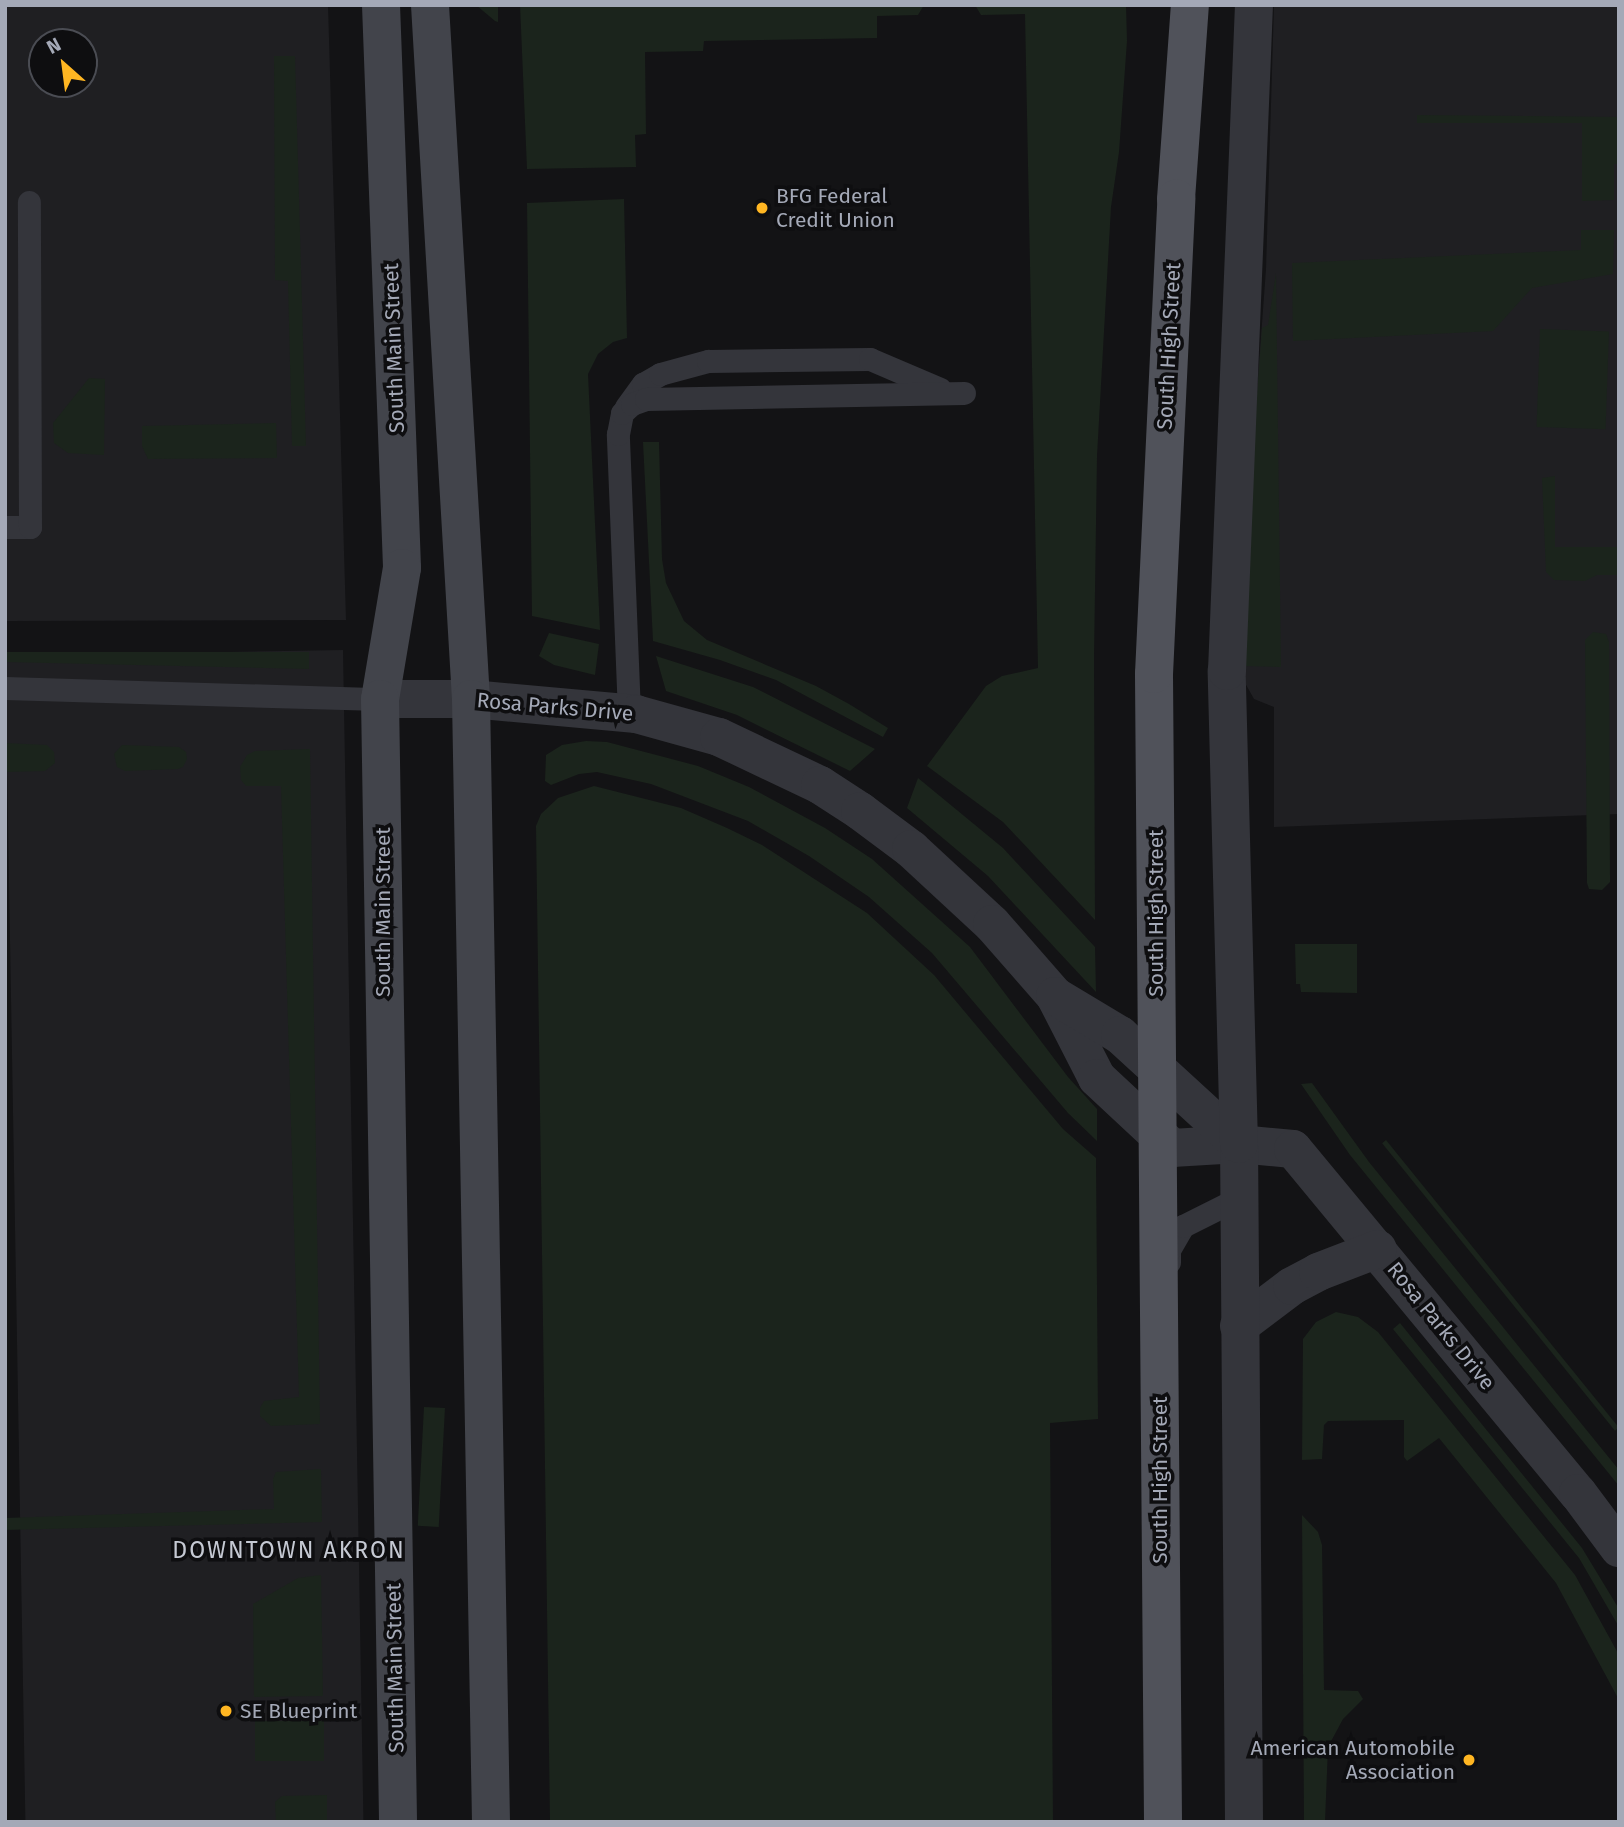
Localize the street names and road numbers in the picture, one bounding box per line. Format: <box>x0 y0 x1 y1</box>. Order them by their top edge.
street label: South High Street <box>1152 262 1186 430</box>
street label: South Main Street <box>378 263 410 433</box>
street label: Rosa Parks Drive <box>476 688 634 726</box>
street label: South Main Street <box>370 827 396 997</box>
street label: South High Street <box>1143 829 1169 997</box>
street label: Rosa Parks Drive <box>1382 1257 1500 1395</box>
street label: South High Street <box>1147 1396 1173 1564</box>
street label: South Main Street <box>381 1583 409 1753</box>

